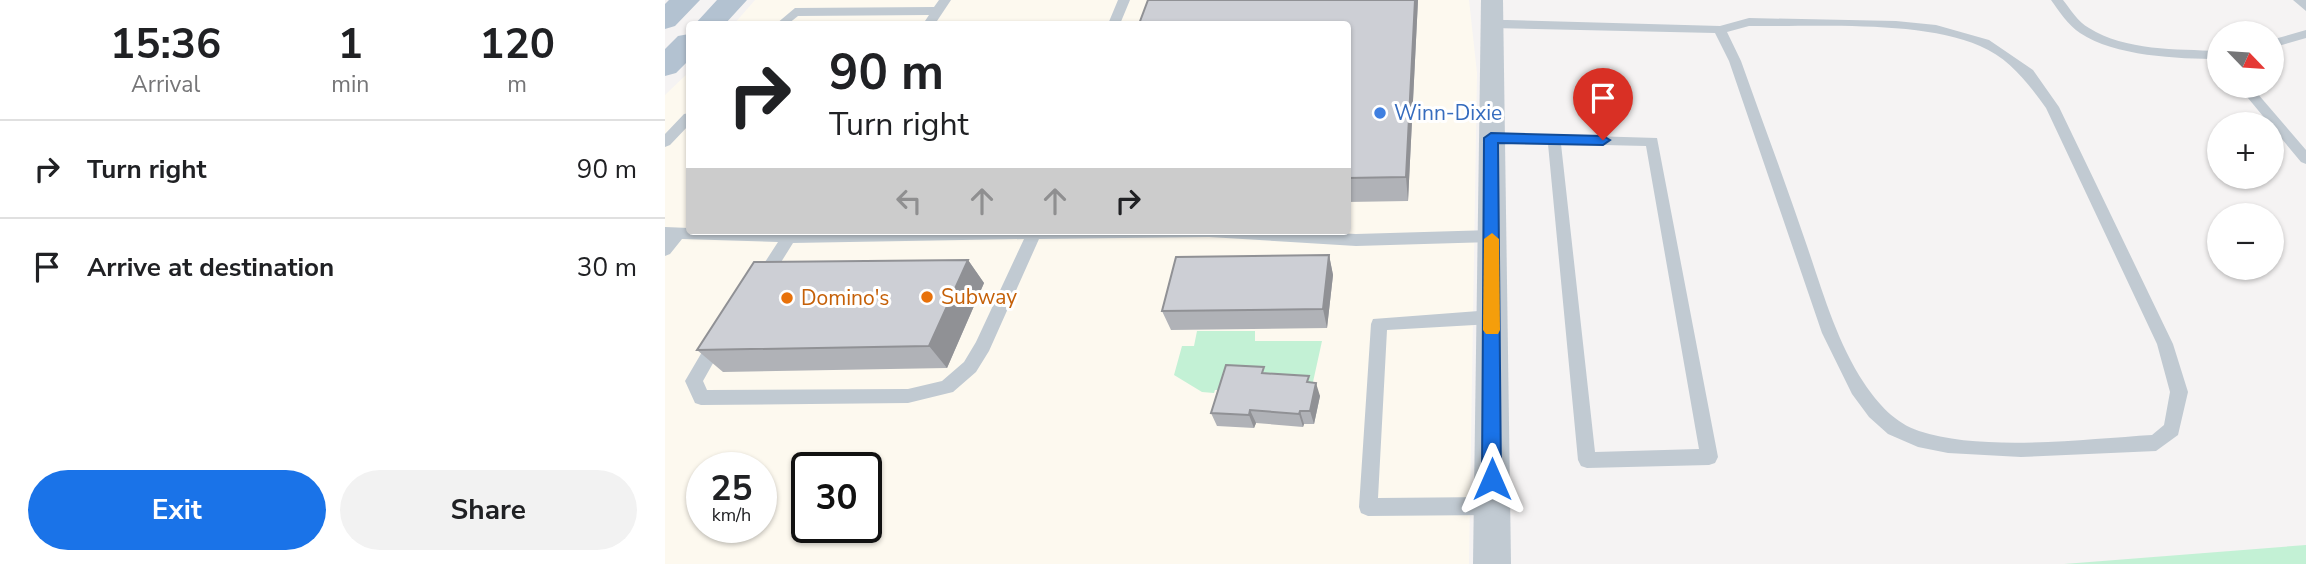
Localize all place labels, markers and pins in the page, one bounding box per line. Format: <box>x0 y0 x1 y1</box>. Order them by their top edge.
pin <box>1573 68 1633 140</box>
place label: Winn-Dixie <box>1394 99 1502 127</box>
marker: Winn-Dixie <box>1372 105 1388 121</box>
place label: Subway <box>941 283 1017 311</box>
place label: Domino's <box>801 284 889 312</box>
marker: Subway <box>919 289 935 305</box>
marker: Domino's <box>779 290 795 306</box>

